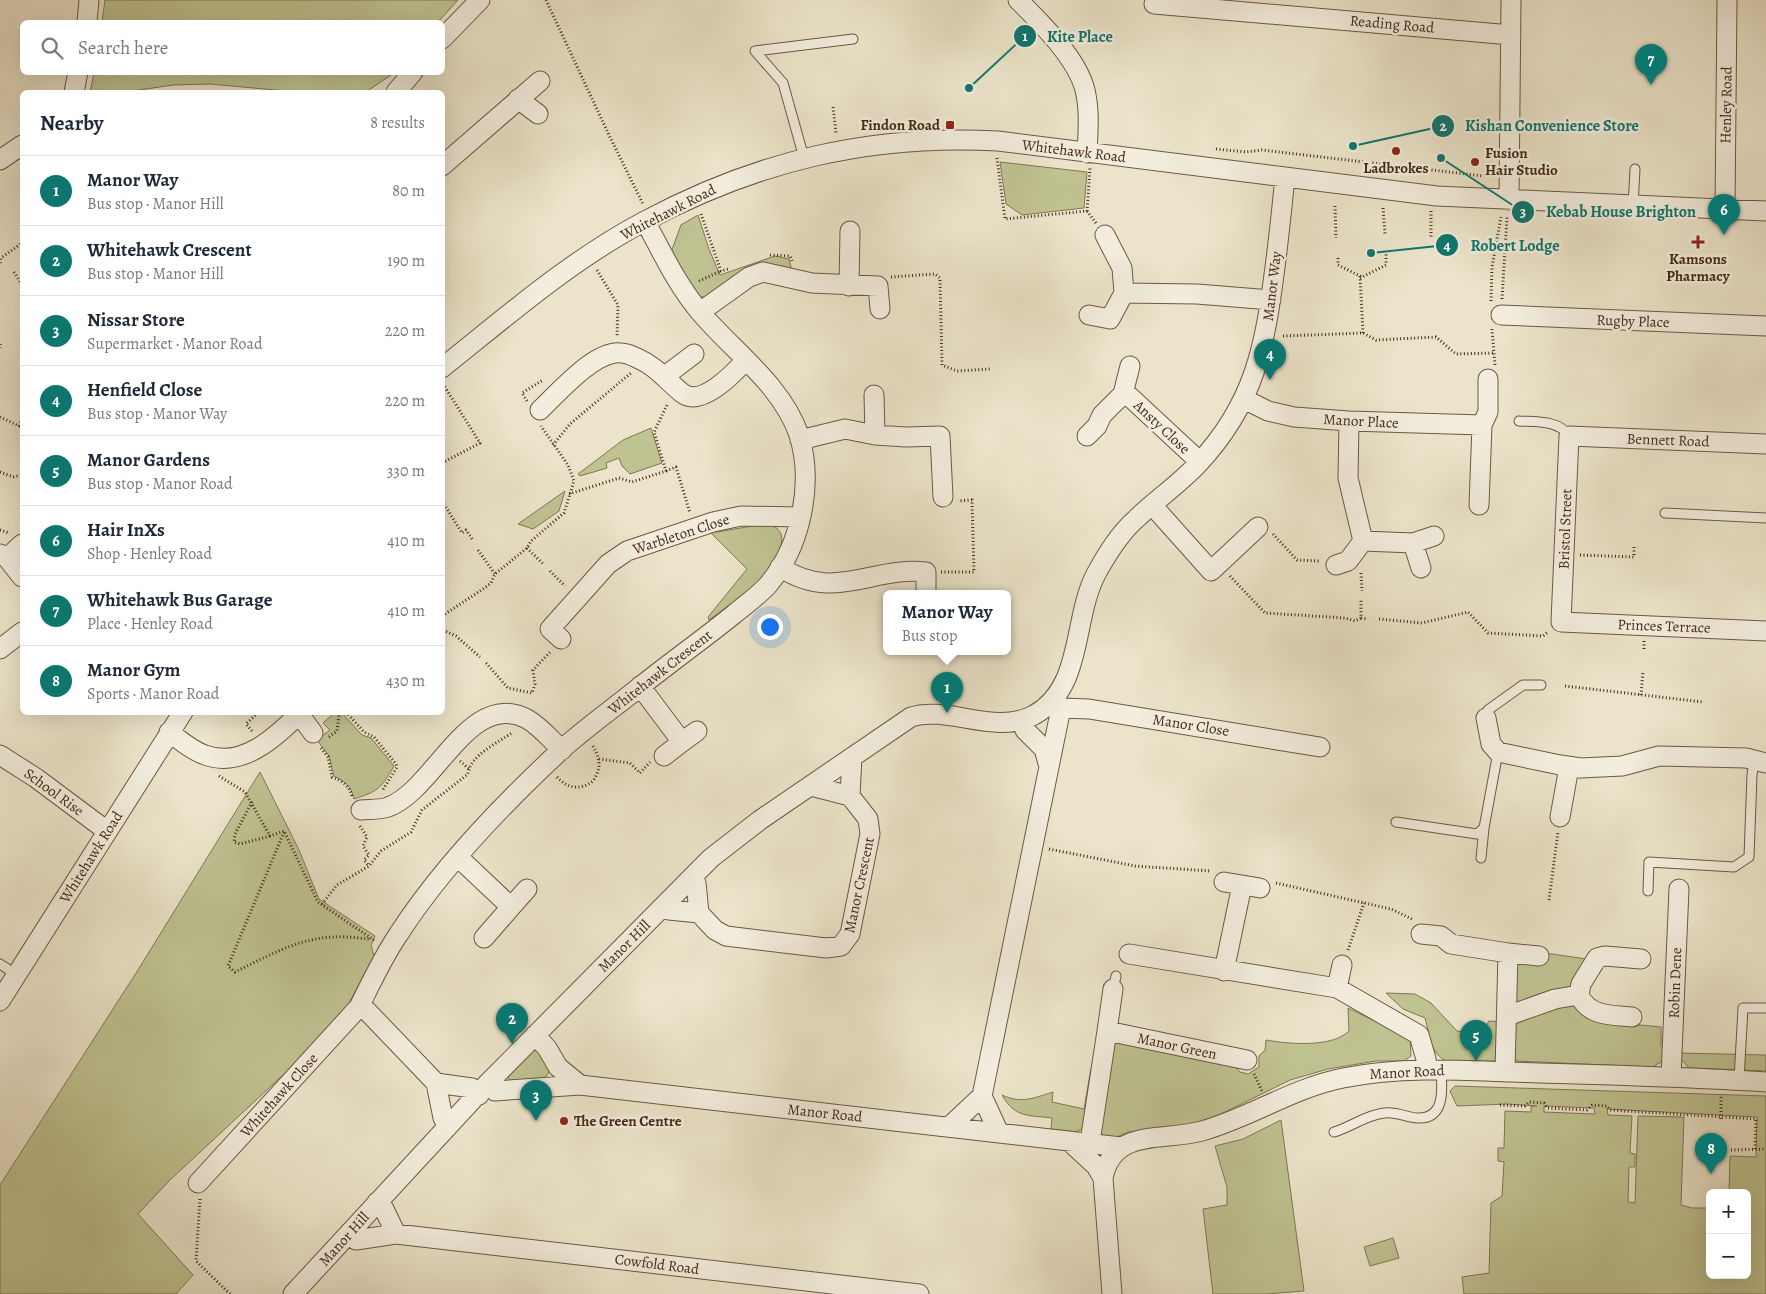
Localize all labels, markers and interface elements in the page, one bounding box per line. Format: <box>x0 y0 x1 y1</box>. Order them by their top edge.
street label: Reading Road <box>1349 10 1436 38</box>
search box <box>20 20 445 75</box>
callout: Kite Place <box>1012 20 1123 51</box>
text: 1 <box>1022 26 1028 46</box>
text: Kite Place <box>1047 26 1113 48</box>
icon: search <box>38 34 66 62</box>
text: Search here <box>78 35 168 61</box>
pin: 7 <box>1635 44 1667 85</box>
street label: Henley Road <box>1715 65 1737 144</box>
text: Nearby <box>40 109 103 137</box>
callout: Kishan Convenience Store <box>1430 110 1649 141</box>
text: 8 results <box>370 112 425 134</box>
place label: Findon Road <box>860 115 941 135</box>
text: Kishan Convenience Store <box>1465 115 1639 137</box>
text: 2 <box>1439 116 1447 136</box>
marker: Findon Road <box>944 119 956 131</box>
street label: Whitehawk Road <box>1020 135 1128 167</box>
place label: Fusion Hair Studio <box>1485 143 1558 180</box>
marker: Ladbrokes <box>1390 145 1402 157</box>
marker: Fusion Hair Studio <box>1469 156 1481 168</box>
place label: Ladbrokes <box>1363 158 1429 178</box>
text: Manor Way <box>87 167 178 193</box>
street label: Whitehawk Road <box>616 179 720 245</box>
text: 1 <box>53 180 59 202</box>
text: 80 m <box>392 180 425 202</box>
text: Bus stop · Manor Hill <box>87 193 224 215</box>
pin: 6 <box>1708 194 1740 235</box>
callout: Kebab House Brighton <box>1511 196 1706 227</box>
text: Kebab House Brighton <box>1546 201 1696 223</box>
text: 3 <box>1520 202 1526 222</box>
callout: Robert Lodge <box>1435 229 1569 260</box>
text: 4 <box>1443 235 1451 255</box>
text: Robert Lodge <box>1470 235 1560 257</box>
marker: Kamsons Pharmacy <box>1692 236 1704 248</box>
text: Whitehawk Crescent <box>87 237 252 263</box>
place label: Kamsons Pharmacy <box>1666 249 1731 286</box>
text: 2 <box>52 250 60 272</box>
text: 190 m <box>387 250 425 272</box>
street label: Manor Way <box>1258 250 1286 322</box>
text: Bus stop · Manor Hill <box>87 263 224 285</box>
text: Nissar Store <box>87 307 185 333</box>
street label: Rugby Place <box>1596 310 1670 332</box>
text: 3 <box>53 320 59 342</box>
text: 220 m <box>385 320 425 342</box>
text: Supermarket · Manor Road <box>87 333 263 355</box>
pin: 4 <box>1254 339 1286 380</box>
text: Henfield Close <box>87 377 202 403</box>
text: 4 <box>52 390 60 412</box>
text: 220 m <box>385 390 425 412</box>
street label: Ansty Close <box>1129 395 1195 459</box>
text: Bus stop · Manor Way <box>87 403 227 425</box>
street label: Manor Place <box>1323 409 1400 433</box>
street label: Bennett Road <box>1626 429 1711 451</box>
text: Manor Gardens <box>87 447 210 473</box>
text: 5 <box>53 460 59 482</box>
text: 330 m <box>387 460 425 482</box>
text: Bus stop · Manor Road <box>87 473 233 495</box>
street label: Bristol Street <box>1554 488 1576 570</box>
street label: Warbleton Close <box>629 509 732 559</box>
text: Hair InXs <box>87 517 165 543</box>
text: 6 <box>52 530 60 552</box>
text: 410 m <box>387 530 425 552</box>
text: Shop · Henley Road <box>87 543 212 565</box>
text: Whitehawk Bus Garage <box>87 587 272 613</box>
popup <box>883 590 1011 655</box>
text: Manor Way <box>901 599 993 625</box>
text: 7 <box>53 600 59 622</box>
text: 410 m <box>387 600 425 622</box>
text: Place · Henley Road <box>87 613 213 635</box>
your location <box>757 614 783 640</box>
street label: Princes Terrace <box>1617 614 1711 638</box>
street label: Whitehawk Crescent <box>603 625 716 720</box>
text: Bus stop <box>901 625 957 647</box>
text: Manor Gym <box>87 657 180 683</box>
text: 8 <box>52 670 60 692</box>
text: 430 m <box>386 670 425 692</box>
pin: 1 <box>931 672 963 713</box>
text: Sports · Manor Road <box>87 683 219 705</box>
street label: Manor Close <box>1151 709 1231 741</box>
street label: School Rise <box>20 763 88 821</box>
street label: Whitehawk Road <box>54 807 128 908</box>
street label: Manor Crescent <box>839 835 879 935</box>
street label: Manor Hill <box>593 915 655 977</box>
street label: Robin Dene <box>1664 947 1686 1019</box>
pin: 2 <box>496 1003 528 1044</box>
pin: 5 <box>1460 1020 1492 1061</box>
street label: Manor Green <box>1135 1028 1219 1064</box>
street label: Whitehawk Close <box>235 1048 322 1142</box>
street label: Manor Road <box>1369 1060 1446 1084</box>
pin: 3 <box>520 1080 552 1121</box>
street label: Manor Road <box>787 1099 864 1127</box>
place label: The Green Centre <box>574 1111 682 1131</box>
marker: The Green Centre <box>558 1115 570 1127</box>
pin: 8 <box>1695 1133 1727 1174</box>
map controls <box>1706 1189 1751 1279</box>
button: + <box>1706 1189 1751 1234</box>
street label: Manor Hill <box>314 1207 374 1270</box>
button: − <box>1706 1234 1751 1279</box>
street label: Cowfold Road <box>614 1249 701 1279</box>

